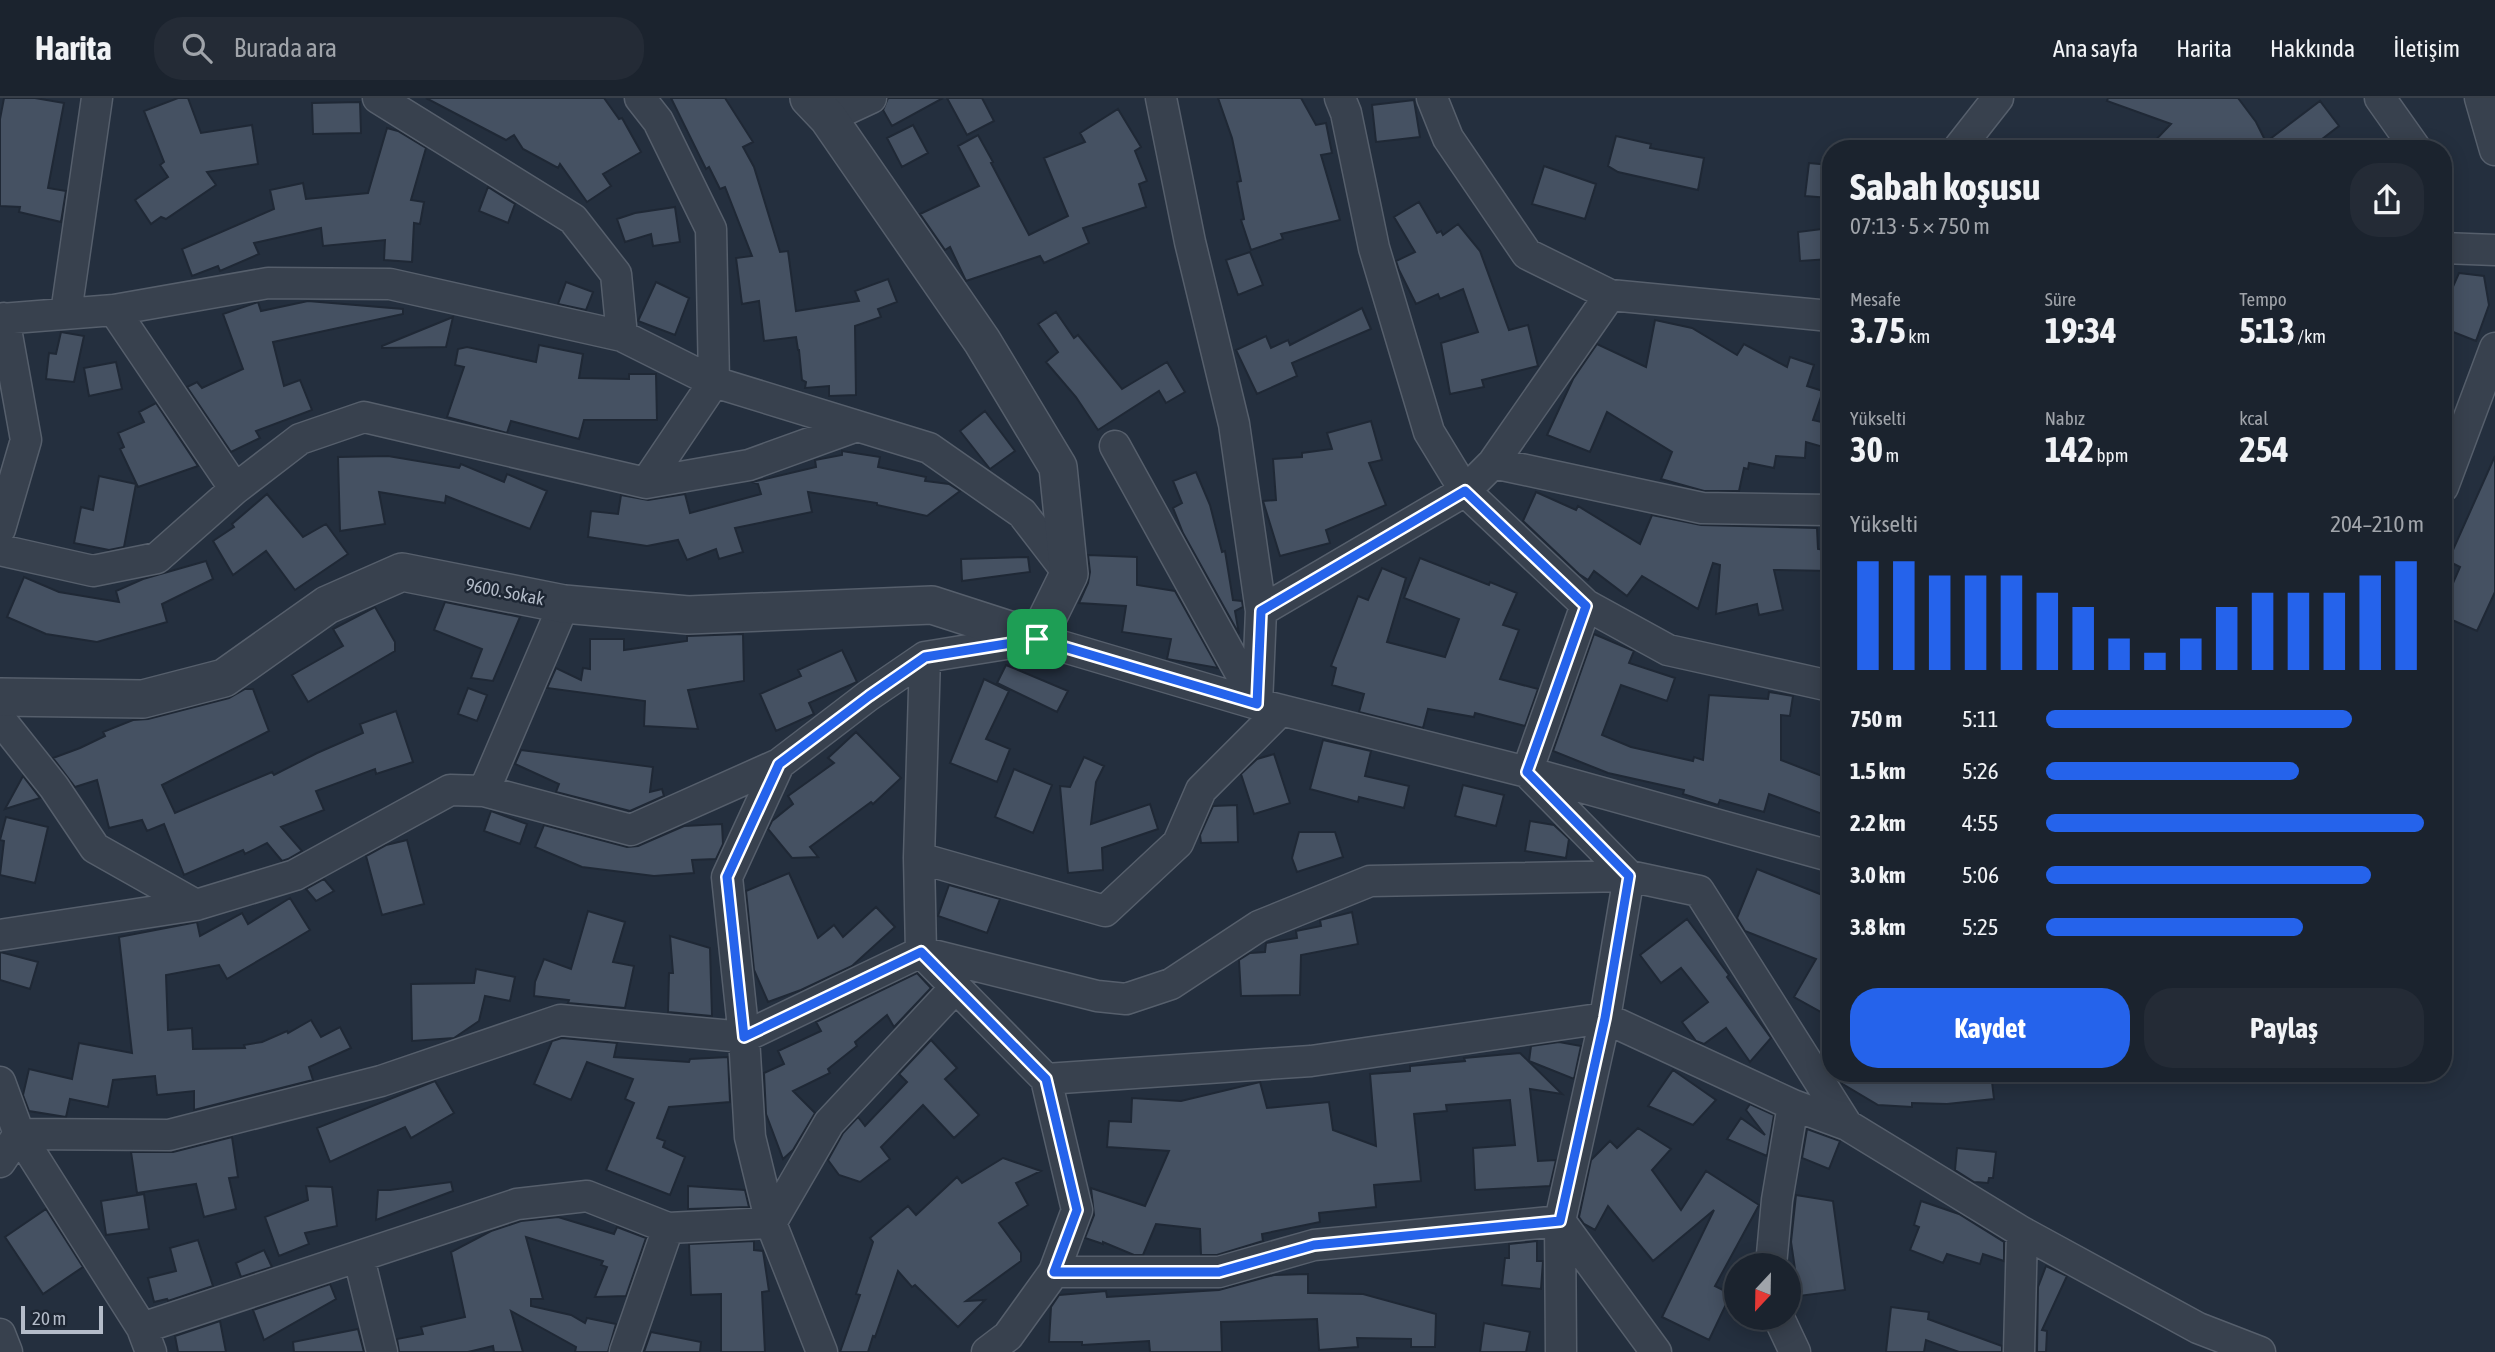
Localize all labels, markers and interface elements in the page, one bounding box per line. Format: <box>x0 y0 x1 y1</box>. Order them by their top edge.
search box <box>154 17 644 80</box>
text: Harita <box>35 29 112 67</box>
icon: search <box>178 29 216 67</box>
text: Burada ara <box>234 33 337 63</box>
text: Ana sayfa <box>2053 35 2138 62</box>
text: Harita <box>2176 35 2232 62</box>
text: Hakkında <box>2270 35 2355 62</box>
text: İletişim <box>2393 35 2460 62</box>
button: share <box>2350 163 2424 237</box>
text: Sabah koşusu <box>1850 165 2040 208</box>
text: 07:13 · 5 × 750 m <box>1850 213 1990 239</box>
text: Mesafe <box>1850 288 1901 310</box>
text: Süre <box>2045 288 2076 310</box>
text: Tempo <box>2239 288 2287 310</box>
text: 3.75 <box>1850 310 1906 350</box>
text: 19:34 <box>2045 310 2117 350</box>
text: 5:13 <box>2239 310 2295 350</box>
text: km <box>1906 325 1930 347</box>
text: /km <box>2295 325 2326 347</box>
text: Yükselti <box>1850 407 1906 429</box>
text: Nabız <box>2045 407 2085 429</box>
text: kcal <box>2239 407 2268 429</box>
text: 30 <box>1850 429 1883 469</box>
text: 142 <box>2045 429 2094 469</box>
text: 254 <box>2239 429 2289 469</box>
text: m <box>1883 444 1899 466</box>
text: bpm <box>2094 444 2128 466</box>
text: Yükselti <box>1850 511 1918 537</box>
text: 204–210 m <box>2330 511 2424 537</box>
street label: 9600. Sokak <box>464 574 546 609</box>
pin <box>1007 609 1067 669</box>
icon: arrive <box>1018 620 1056 658</box>
text: 750 m <box>1850 706 1902 732</box>
text: 5:11 <box>1962 706 1999 732</box>
text: 1.5 km <box>1850 758 1906 784</box>
text: 5:26 <box>1962 758 1999 784</box>
text: 2.2 km <box>1850 810 1906 836</box>
text: 4:55 <box>1962 810 1999 836</box>
text: 3.0 km <box>1850 862 1906 888</box>
text: 5:06 <box>1962 862 1999 888</box>
text: 3.8 km <box>1850 914 1906 940</box>
text: 5:25 <box>1962 914 1999 940</box>
button: Kaydet <box>1850 988 2130 1068</box>
button: Paylaş <box>2144 988 2424 1068</box>
north arrow <box>1724 1253 1801 1330</box>
map controls <box>1724 1253 1801 1330</box>
scale bar <box>21 1303 103 1335</box>
text: 20 m <box>32 1307 66 1329</box>

